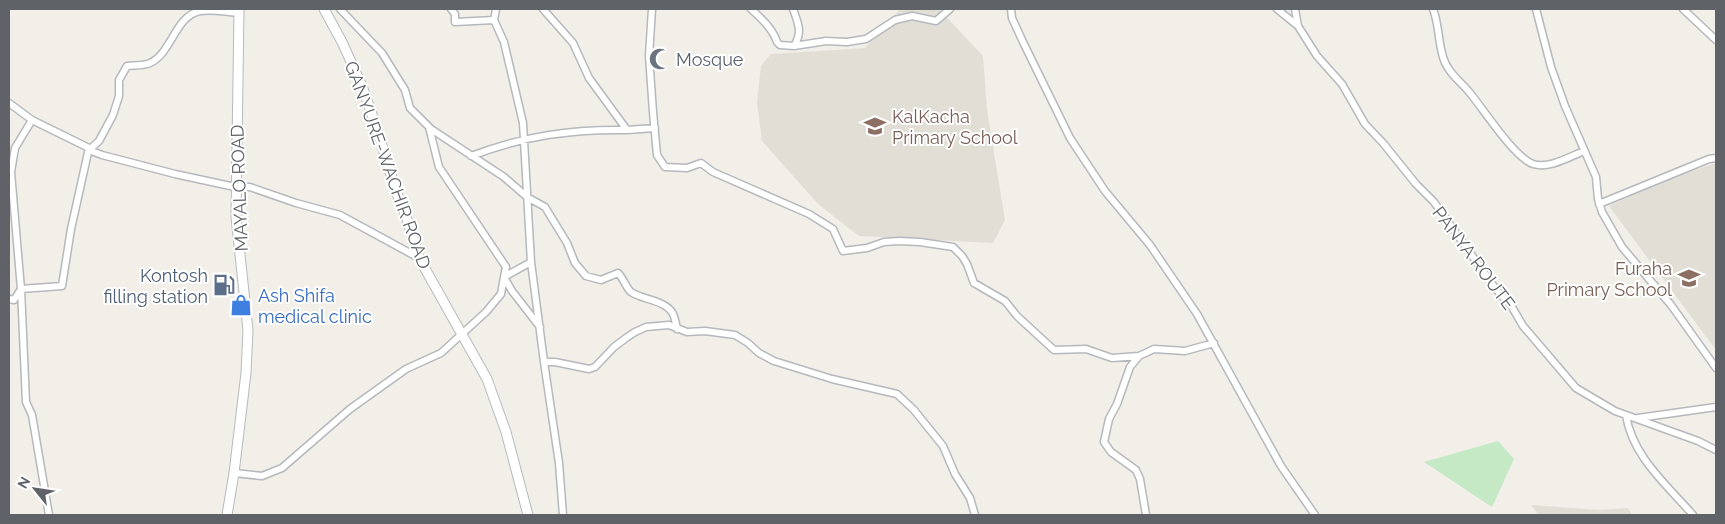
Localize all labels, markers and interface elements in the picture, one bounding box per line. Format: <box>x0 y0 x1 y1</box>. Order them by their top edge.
mosque icon: Mosque <box>647 46 673 72</box>
place label: Mosque <box>676 49 744 70</box>
street label: GANYURE-WACHIR ROAD <box>341 58 435 272</box>
place label: KalKacha Primary School <box>892 106 1018 148</box>
school or university icon: KalKacha Primary School <box>862 113 888 139</box>
street label: MAYALO ROAD <box>226 124 252 252</box>
street label: PANYA ROUTE <box>1428 202 1520 314</box>
place label: Furaha Primary School <box>1546 258 1672 300</box>
place label: Kontosh filling station <box>103 265 208 307</box>
school or university icon: Furaha Primary School <box>1676 265 1702 291</box>
fuel station icon: Kontosh filling station <box>211 272 237 298</box>
place label: Ash Shifa medical clinic <box>258 285 372 327</box>
shop icon: Ash Shifa medical clinic <box>228 292 254 318</box>
north arrow <box>10 464 60 514</box>
text: N <box>14 474 33 491</box>

